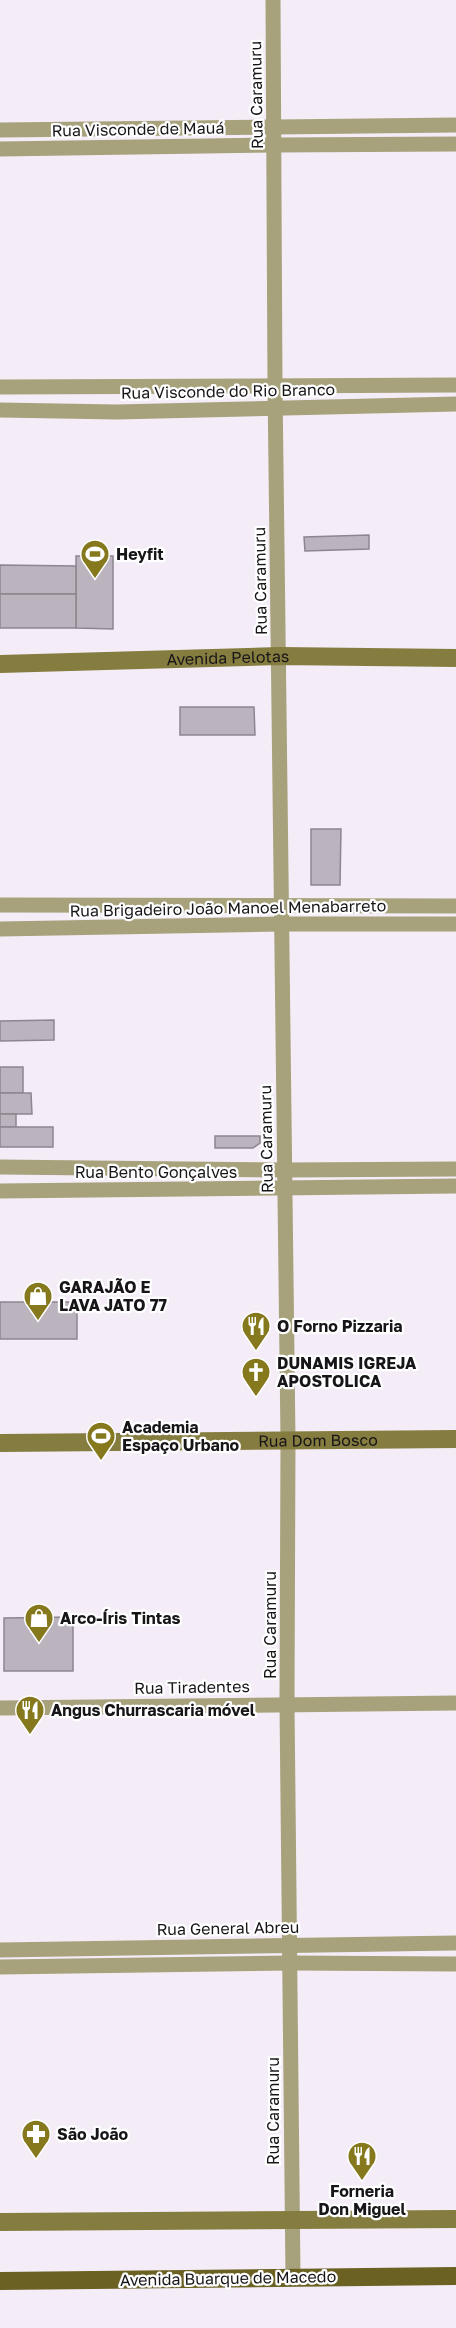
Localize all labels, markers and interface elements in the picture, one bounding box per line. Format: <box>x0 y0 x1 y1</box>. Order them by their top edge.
street label: Rua Caramuru <box>245 41 267 149</box>
street label: Rua Visconde de Mauá <box>51 117 225 141</box>
street label: Rua Visconde do Rio Branco <box>121 379 335 403</box>
street label: Rua Caramuru <box>249 527 271 635</box>
sports icon: Heyfit <box>79 538 111 580</box>
place label: Heyfit <box>116 544 164 564</box>
street label: Avenida Pelotas <box>166 646 289 669</box>
street label: Rua Brigadeiro João Manoel Menabarreto <box>70 895 386 921</box>
street label: Rua Caramuru <box>255 1085 277 1193</box>
street label: Rua Bento Gonçalves <box>75 1162 237 1182</box>
place label: GARAJÃO E LAVA JATO 77 <box>59 1277 167 1315</box>
shop icon: GARAJÃO E LAVA JATO 77 <box>22 1280 54 1322</box>
restaurant icon: O Forno Pizzaria <box>240 1310 272 1352</box>
place label: O Forno Pizzaria <box>277 1316 403 1336</box>
place label: DUNAMIS IGREJA APOSTOLICA <box>277 1353 417 1391</box>
church icon: DUNAMIS IGREJA APOSTOLICA <box>240 1356 272 1398</box>
place label: Academia Espaço Urbano <box>122 1417 240 1455</box>
sports icon: Academia Espaço Urbano <box>85 1420 117 1462</box>
street label: Rua Dom Bosco <box>258 1430 378 1451</box>
street label: Rua Caramuru <box>260 1571 280 1679</box>
shop icon: Arco-Íris Tintas <box>23 1602 55 1644</box>
place label: Arco-Íris Tintas <box>60 1608 180 1628</box>
street label: Rua Tiradentes <box>134 1676 250 1698</box>
restaurant icon: Angus Churrascaria móvel <box>14 1694 46 1736</box>
place label: Angus Churrascaria móvel <box>51 1700 256 1720</box>
street label: Rua General Abreu <box>156 1917 300 1939</box>
street label: Rua Caramuru <box>263 2057 283 2165</box>
pharmacy icon: São João <box>20 2118 52 2160</box>
place label: São João <box>57 2124 129 2144</box>
restaurant icon: Forneria Don Miguel <box>346 2140 378 2182</box>
place label: Forneria Don Miguel <box>318 2181 406 2219</box>
street label: Avenida Buarque de Macedo <box>120 2266 336 2290</box>

